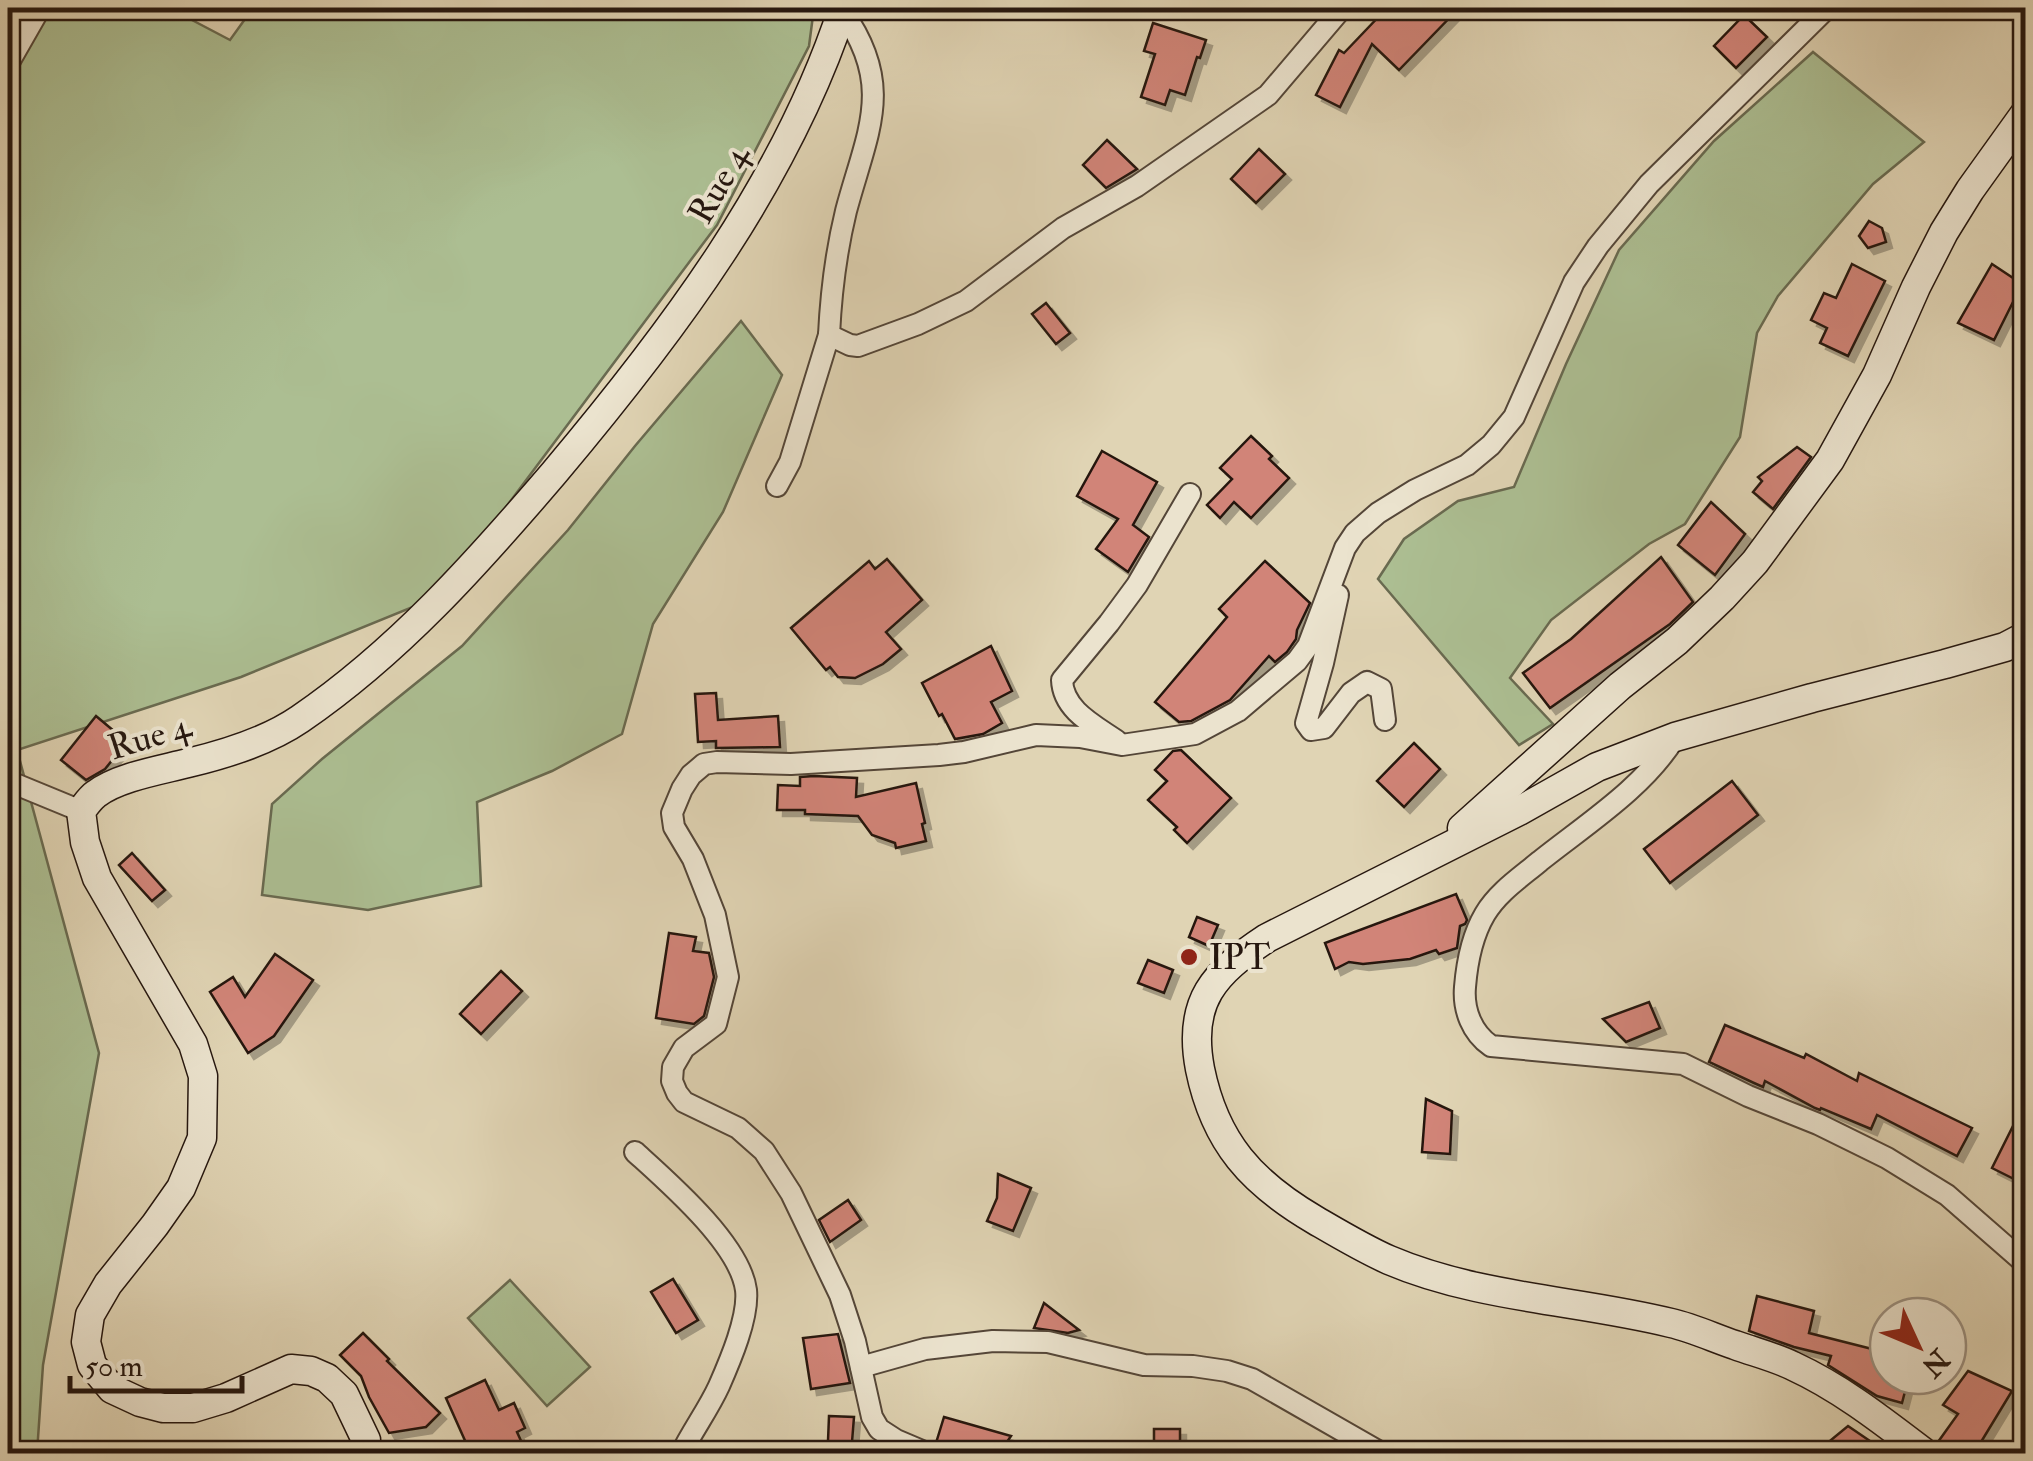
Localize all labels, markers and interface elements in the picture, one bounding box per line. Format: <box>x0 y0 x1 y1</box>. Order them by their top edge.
street label: Rue 4 <box>679 135 760 232</box>
street label: Rue 4 <box>103 703 198 770</box>
place label: IPT <box>1209 936 1270 980</box>
marker: IPT <box>1178 946 1200 968</box>
north arrow <box>1868 1296 1968 1396</box>
scale bar <box>70 1331 242 1393</box>
text: N <box>1913 1340 1957 1384</box>
text: 50 m <box>85 1348 143 1385</box>

